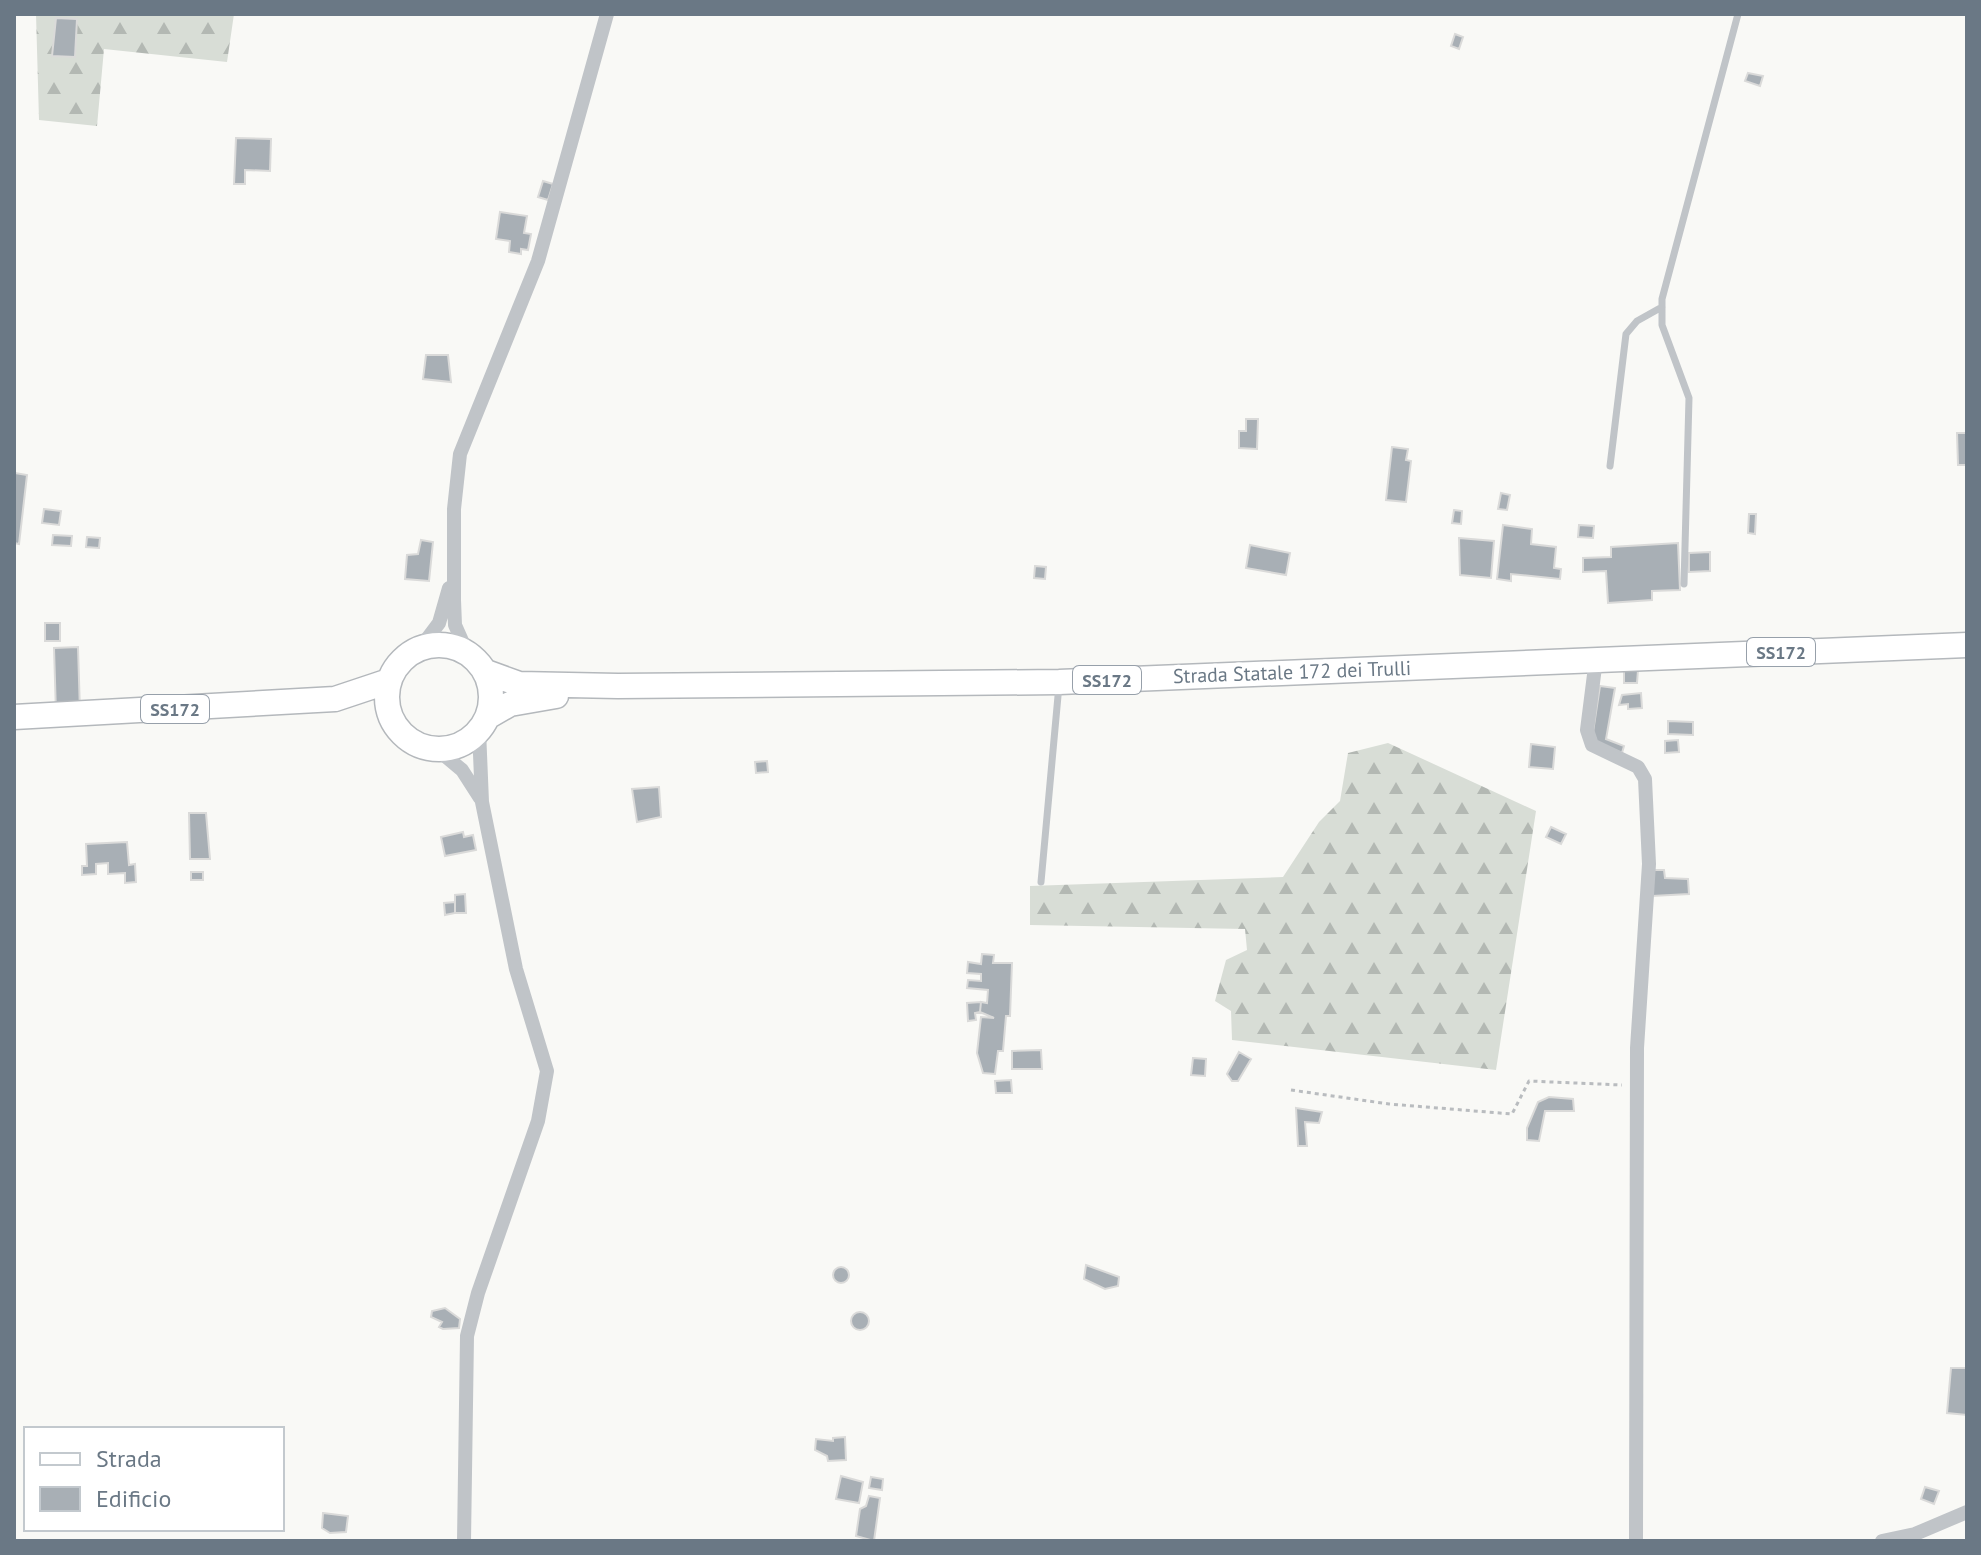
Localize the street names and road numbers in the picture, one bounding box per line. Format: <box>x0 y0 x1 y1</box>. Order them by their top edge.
road number: SS172 <box>1747 638 1815 666</box>
street label: Strada Statale 172 dei Trulli <box>1173 655 1411 689</box>
road number: SS172 <box>1073 666 1141 694</box>
road number: SS172 <box>141 695 209 723</box>

